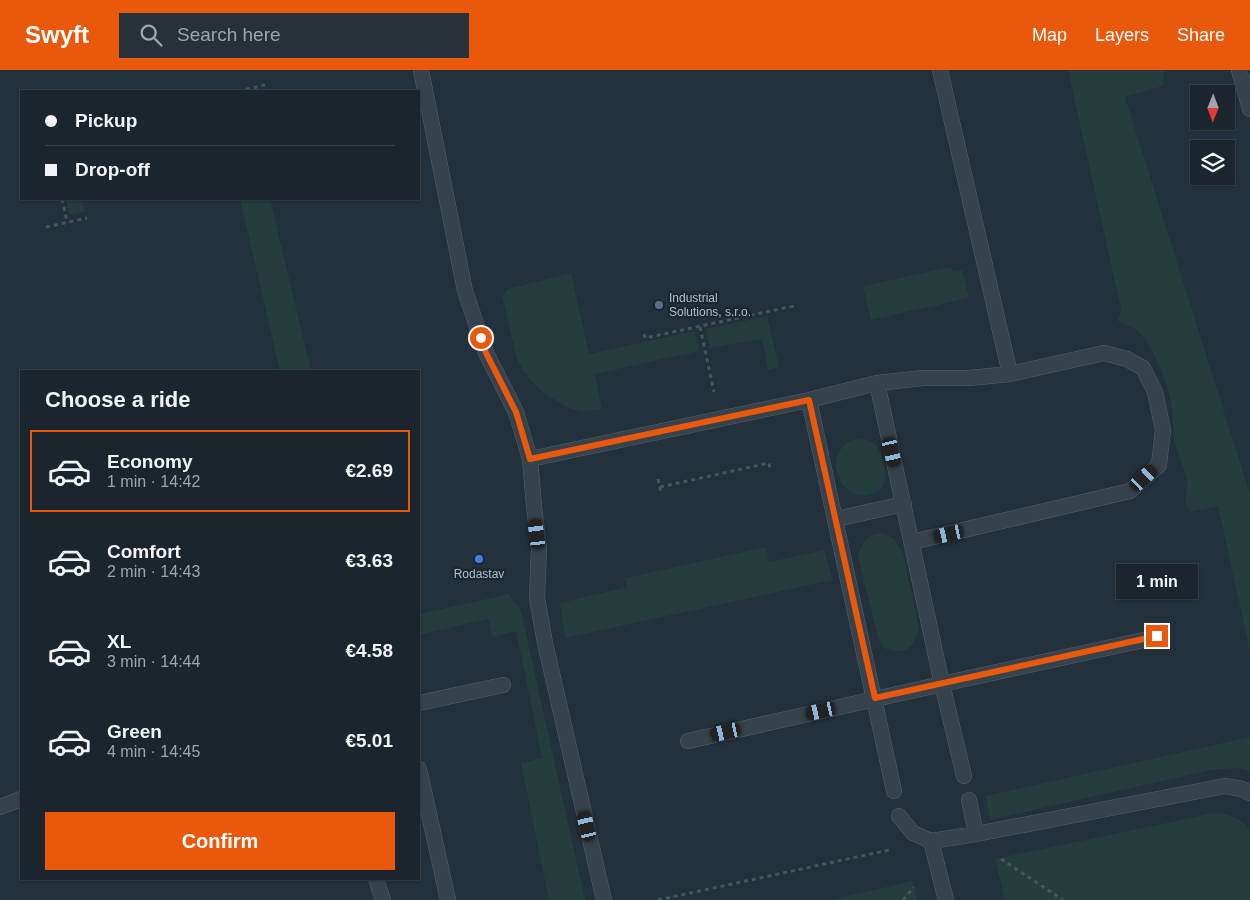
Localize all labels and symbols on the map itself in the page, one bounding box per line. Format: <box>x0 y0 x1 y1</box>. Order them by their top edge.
north arrow <box>1190 85 1235 130</box>
place label: Industrial Solutions, s.r.o. <box>669 291 751 319</box>
marker: Industrial Solutions, s.r.o. <box>653 299 665 311</box>
route start <box>470 327 492 349</box>
car <box>881 436 902 468</box>
car <box>1127 462 1160 494</box>
car <box>527 518 546 550</box>
car <box>932 523 965 545</box>
marker: Rodastav <box>473 553 485 565</box>
callout: 1 min <box>1116 564 1198 598</box>
place label: Rodastav <box>454 567 504 581</box>
route end <box>1146 625 1168 647</box>
car <box>804 700 837 722</box>
car <box>709 721 742 743</box>
car <box>576 810 597 842</box>

